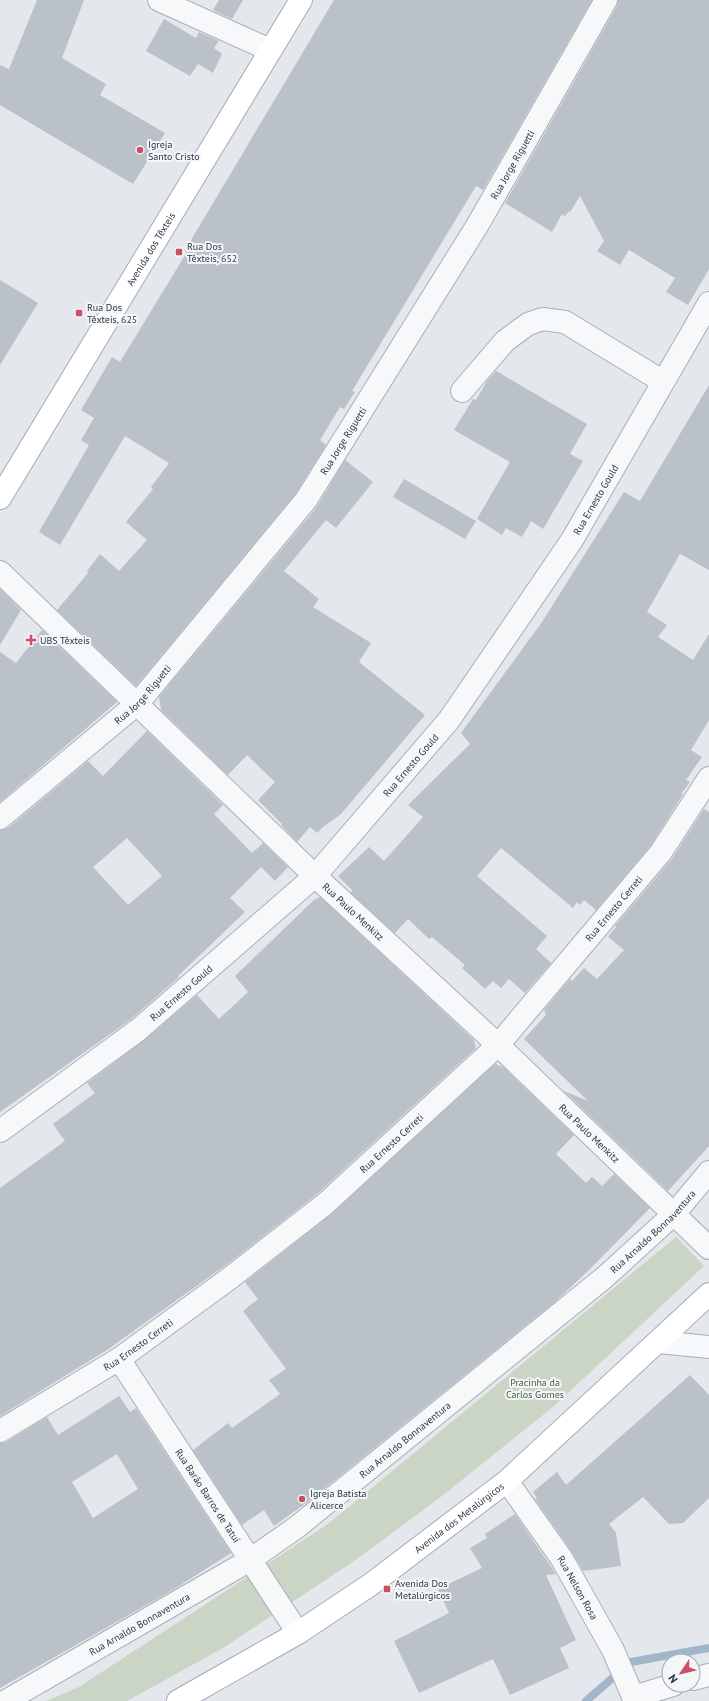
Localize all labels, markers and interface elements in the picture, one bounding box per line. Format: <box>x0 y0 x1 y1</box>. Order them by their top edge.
street label: Rua Jorge Riguetti <box>487 127 537 201</box>
place label: Igreja Santo Cristo <box>148 138 200 163</box>
marker: Igreja Santo Cristo <box>135 145 145 155</box>
street label: Avenida dos Têxteis <box>123 210 178 288</box>
place label: Rua Dos Têxteis, 652 <box>187 240 237 265</box>
marker: Rua Dos Têxteis, 652 <box>174 247 184 257</box>
place label: Rua Dos Têxteis, 625 <box>87 301 137 326</box>
marker: Rua Dos Têxteis, 625 <box>74 308 84 318</box>
street label: Rua Jorge Riguetti <box>317 404 369 477</box>
street label: Rua Ernesto Gould <box>570 462 621 537</box>
marker: UBS Têxteis <box>25 634 37 646</box>
place label: UBS Têxteis <box>40 634 90 647</box>
street label: Rua Jorge Riguetti <box>111 662 174 727</box>
street label: Rua Ernesto Gould <box>380 731 441 799</box>
street label: Rua Ernesto Cerreti <box>582 873 645 944</box>
street label: Rua Paulo Menkitz <box>320 880 387 943</box>
street label: Rua Ernesto Gould <box>147 962 215 1023</box>
street label: Rua Paulo Menkitz <box>557 1101 623 1165</box>
street label: Rua Ernesto Cerreti <box>357 1110 426 1176</box>
street label: Rua Arnaldo Bonnaventura <box>607 1187 698 1276</box>
street label: Rua Ernesto Cerreti <box>101 1315 175 1373</box>
park label: Pracinha da Carlos Gomes <box>506 1376 564 1401</box>
street label: Rua Arnaldo Bonnaventura <box>356 1398 453 1481</box>
street label: Rua Barão Barros de Tatuí <box>173 1446 244 1545</box>
street label: Avenida dos Metalúrgicos <box>411 1479 506 1556</box>
place label: Igreja Batista Alicerce <box>310 1487 367 1512</box>
marker: Igreja Batista Alicerce <box>297 1494 307 1504</box>
street label: Rua Nelson Rosa <box>555 1553 601 1622</box>
place label: Avenida Dos Metalúrgicos <box>395 1577 450 1602</box>
marker: Avenida Dos Metalúrgicos <box>382 1584 392 1594</box>
street label: Rua Arnaldo Bonnaventura <box>87 1590 192 1658</box>
north arrow <box>661 1653 701 1693</box>
text: N <box>665 1672 681 1686</box>

